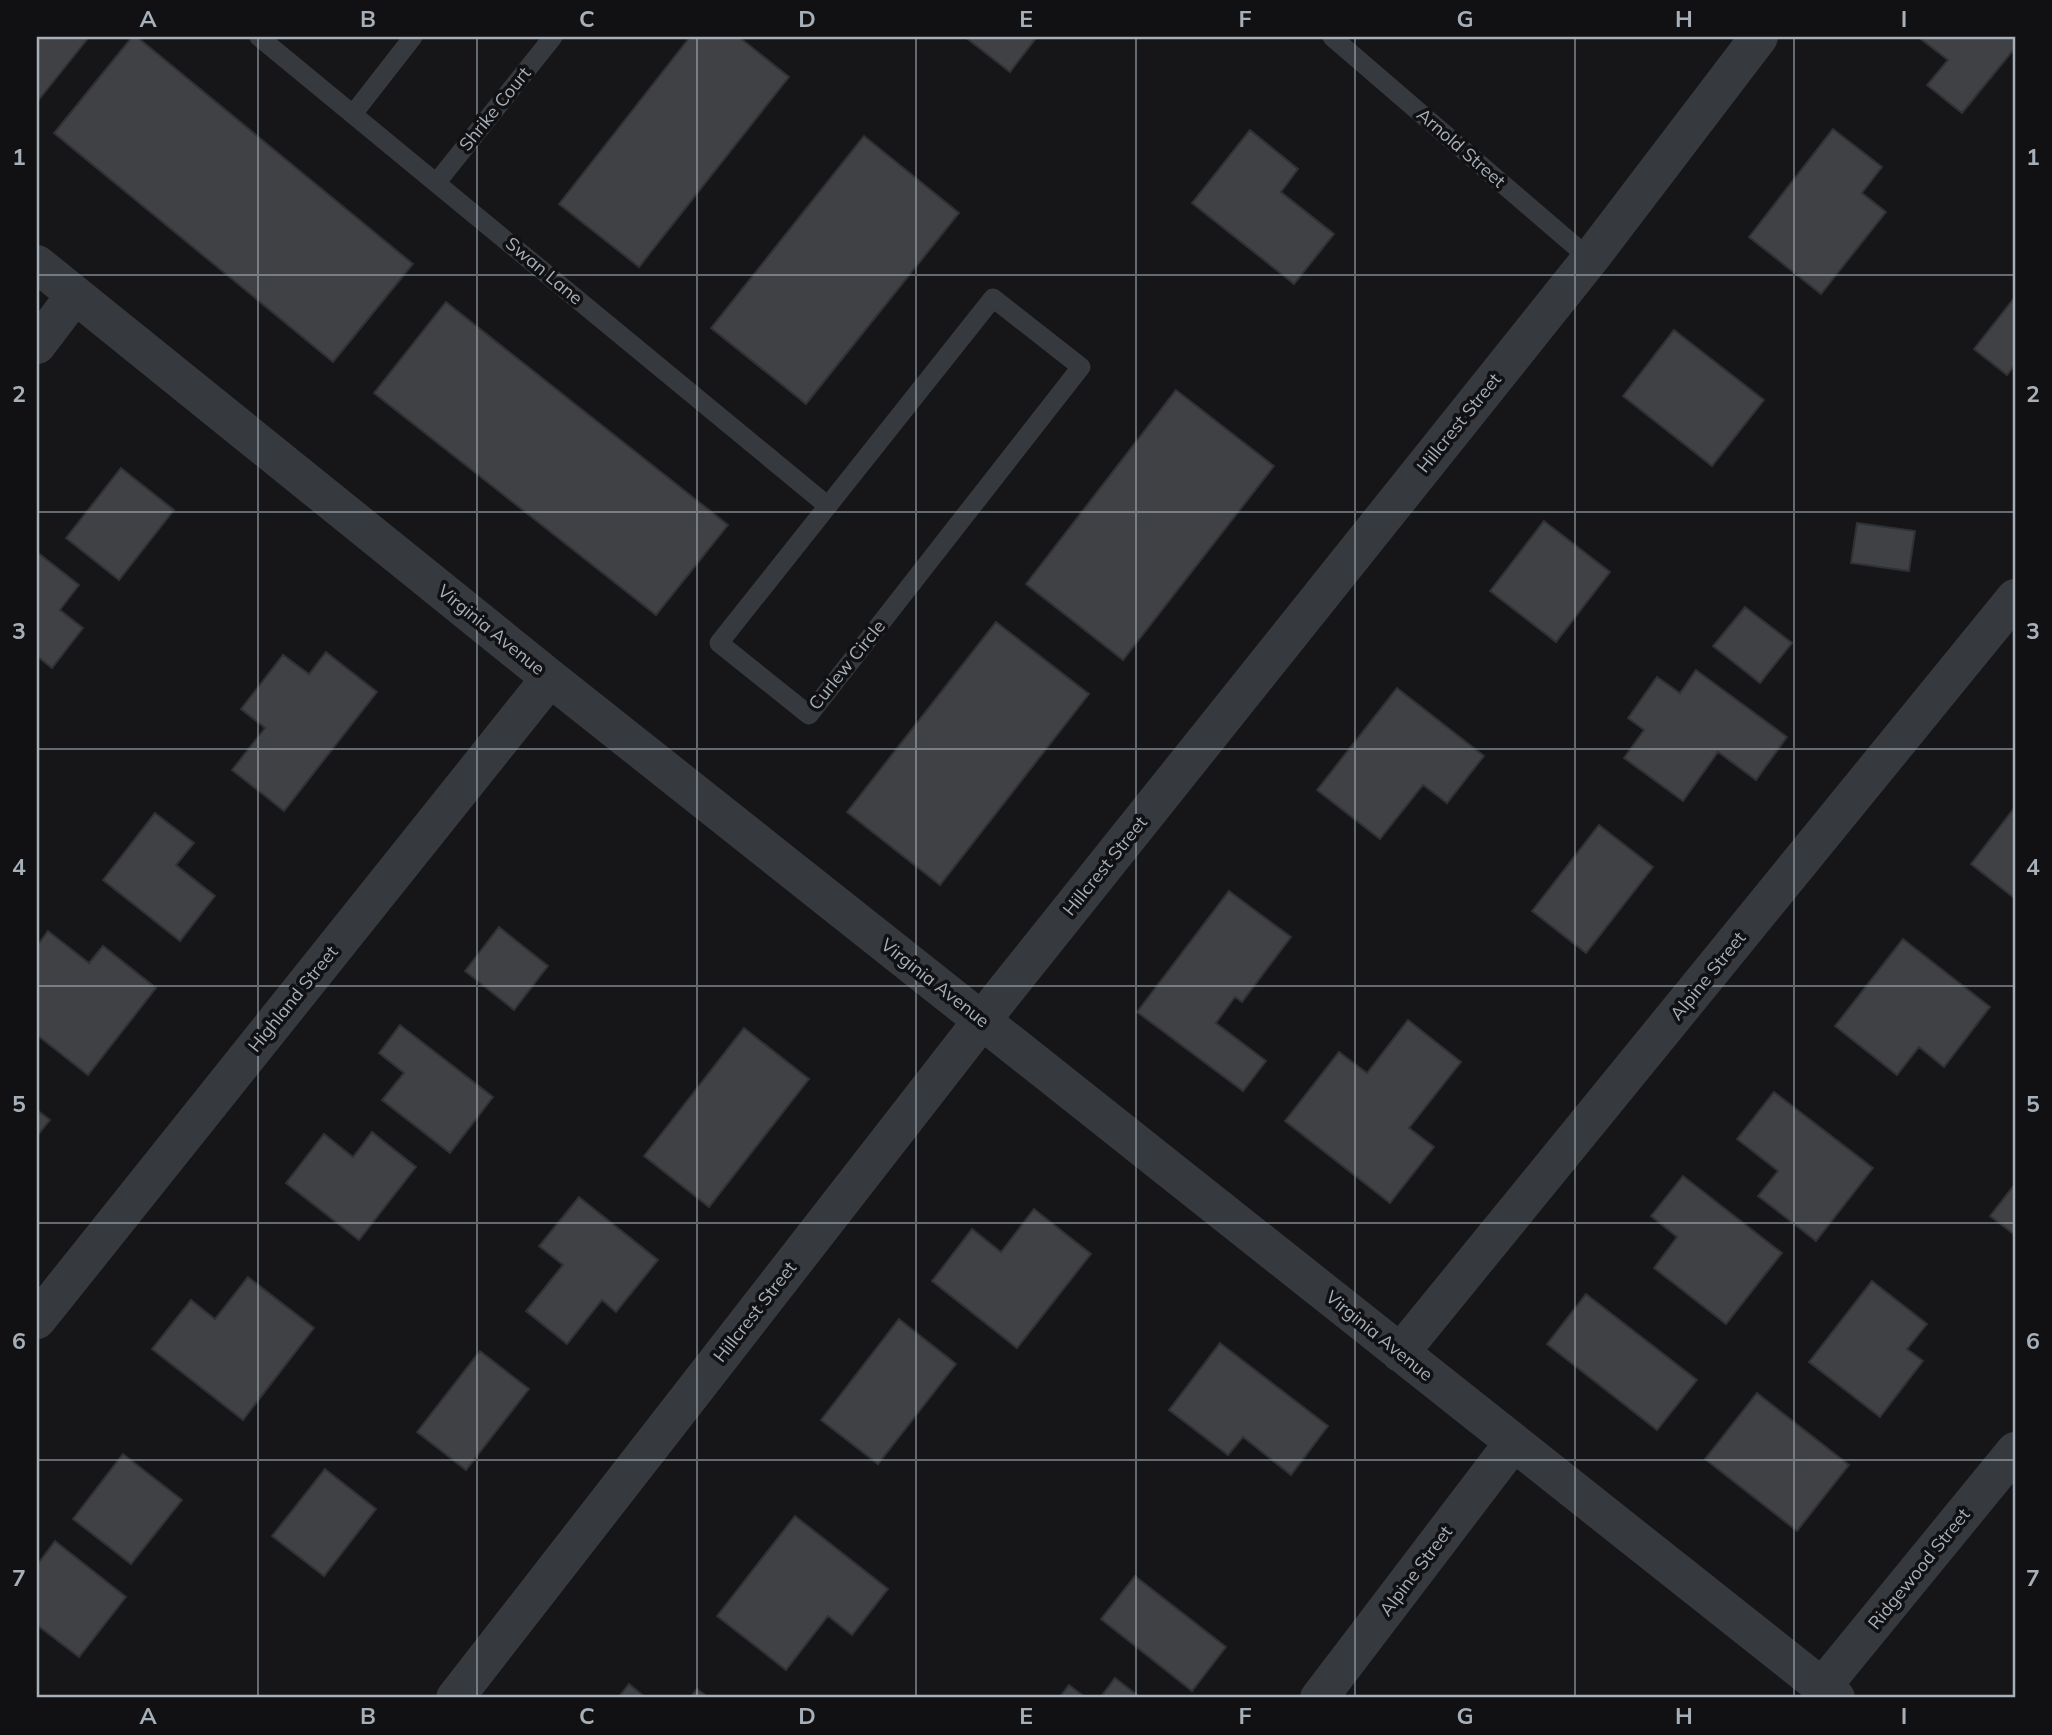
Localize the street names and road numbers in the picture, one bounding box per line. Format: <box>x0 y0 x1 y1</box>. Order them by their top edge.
street label: Shrike Court <box>454 62 536 155</box>
street label: Arnold Street <box>1412 103 1510 192</box>
street label: Swan Lane <box>501 232 588 309</box>
street label: Hillcrest Street <box>1411 368 1506 477</box>
street label: Virginia Avenue <box>433 579 550 680</box>
street label: Curlew Circle <box>803 615 890 714</box>
street label: Hillcrest Street <box>1057 811 1152 920</box>
street label: Alpine Street <box>1665 927 1750 1025</box>
street label: Virginia Avenue <box>876 933 994 1032</box>
street label: Highland Street <box>243 941 343 1057</box>
street label: Hillcrest Street <box>708 1257 801 1367</box>
street label: Virginia Avenue <box>1321 1285 1438 1386</box>
street label: Ridgewood Street <box>1863 1503 1975 1634</box>
street label: Alpine Street <box>1374 1521 1457 1621</box>

